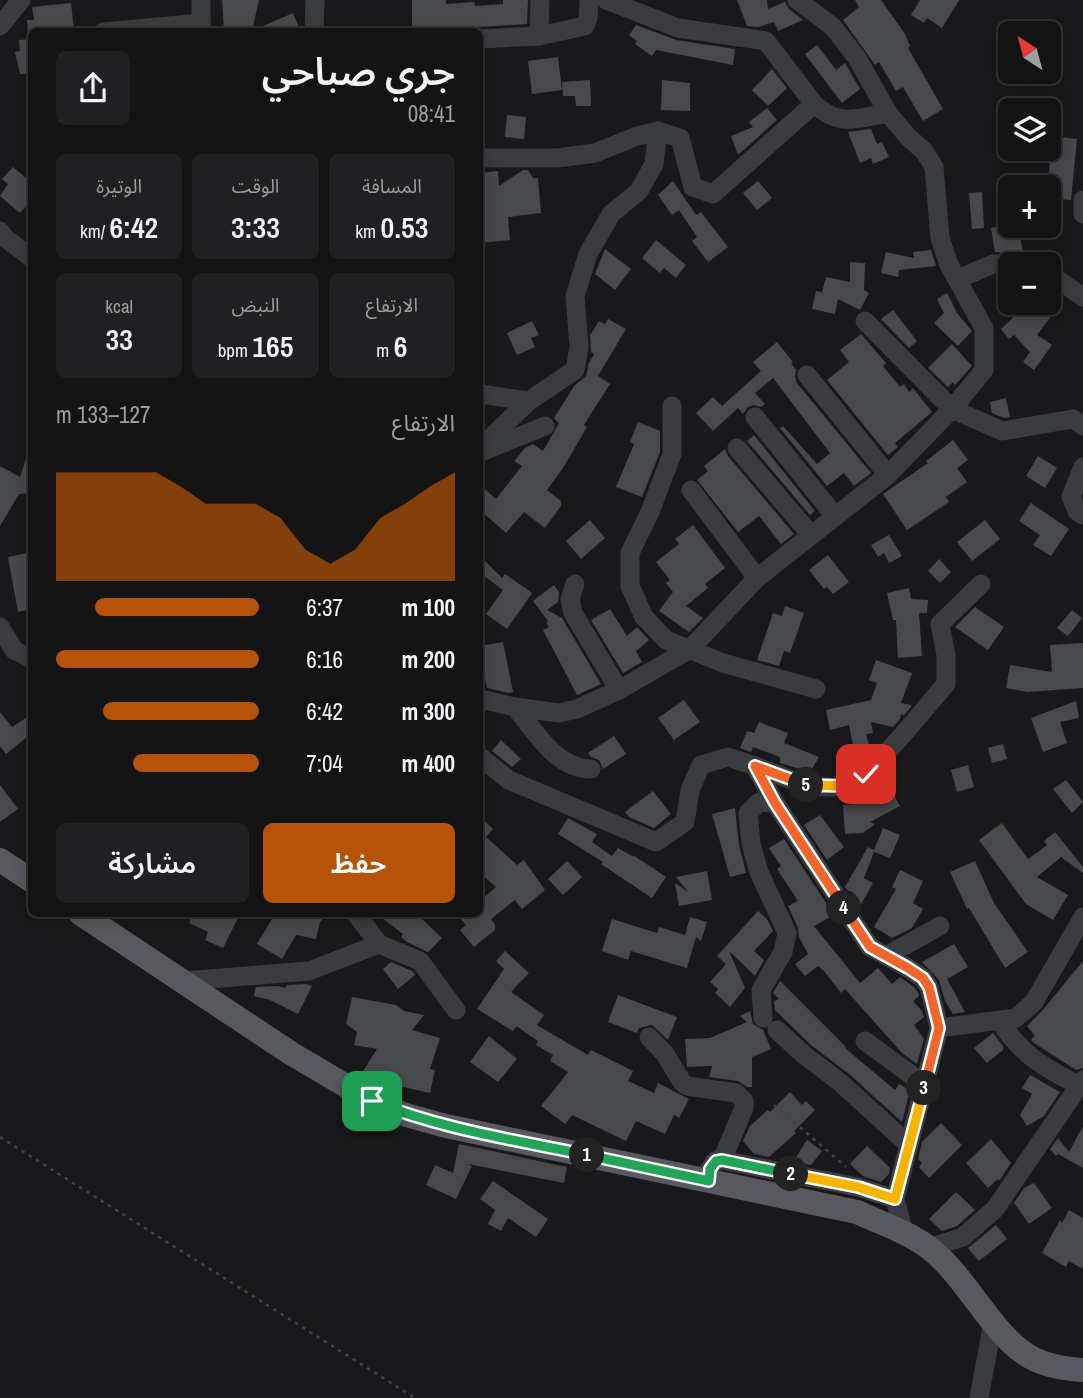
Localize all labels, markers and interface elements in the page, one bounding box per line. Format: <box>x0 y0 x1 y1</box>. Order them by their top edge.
north arrow <box>998 21 1060 84</box>
map controls <box>998 21 1061 315</box>
text: جري صباحي <box>262 46 455 97</box>
button: share <box>56 51 130 125</box>
text: 08:41 <box>408 98 455 129</box>
button: layers <box>998 98 1061 161</box>
text: الوتيرة <box>96 173 142 199</box>
text: الوقت <box>232 173 279 199</box>
text: المسافة <box>362 173 422 199</box>
button: + <box>998 175 1061 238</box>
text: 6:42 <box>110 207 158 247</box>
text: 3:33 <box>231 207 280 247</box>
text: 0.53 <box>380 207 428 247</box>
text: /km <box>80 218 110 244</box>
text: km <box>355 218 380 244</box>
button: − <box>998 252 1061 315</box>
text: النبض <box>231 292 280 318</box>
text: الارتفاع <box>366 292 418 318</box>
text: kcal <box>105 293 133 319</box>
text: 33 <box>105 319 133 359</box>
text: 165 <box>252 326 293 366</box>
text: 6 <box>394 326 407 366</box>
text: bpm <box>218 337 252 363</box>
text: m <box>376 337 394 363</box>
text: 127–133 m <box>56 399 150 430</box>
text: الارتفاع <box>392 407 455 438</box>
text: 6:37 <box>306 592 343 623</box>
text: 100 m <box>402 592 455 623</box>
text: 6:16 <box>306 644 343 675</box>
text: 200 m <box>402 644 455 675</box>
text: 6:42 <box>306 696 343 727</box>
text: 300 m <box>402 696 455 727</box>
pin <box>836 744 896 804</box>
text: 7:04 <box>306 748 343 779</box>
text: 400 m <box>402 748 455 779</box>
icon: check <box>847 755 885 793</box>
pin: 5 <box>788 768 824 802</box>
text: 5 <box>801 771 810 797</box>
button: مشاركة <box>56 823 249 903</box>
button: حفظ <box>263 823 455 903</box>
pin: 4 <box>826 890 862 926</box>
text: 4 <box>839 894 848 920</box>
pin: 3 <box>906 1070 942 1106</box>
pin <box>342 1071 402 1131</box>
text: 3 <box>919 1074 928 1100</box>
icon: arrive <box>353 1082 391 1120</box>
pin: 1 <box>570 1138 604 1172</box>
text: 1 <box>582 1141 591 1167</box>
pin: 2 <box>774 1156 808 1192</box>
text: 2 <box>786 1160 795 1186</box>

